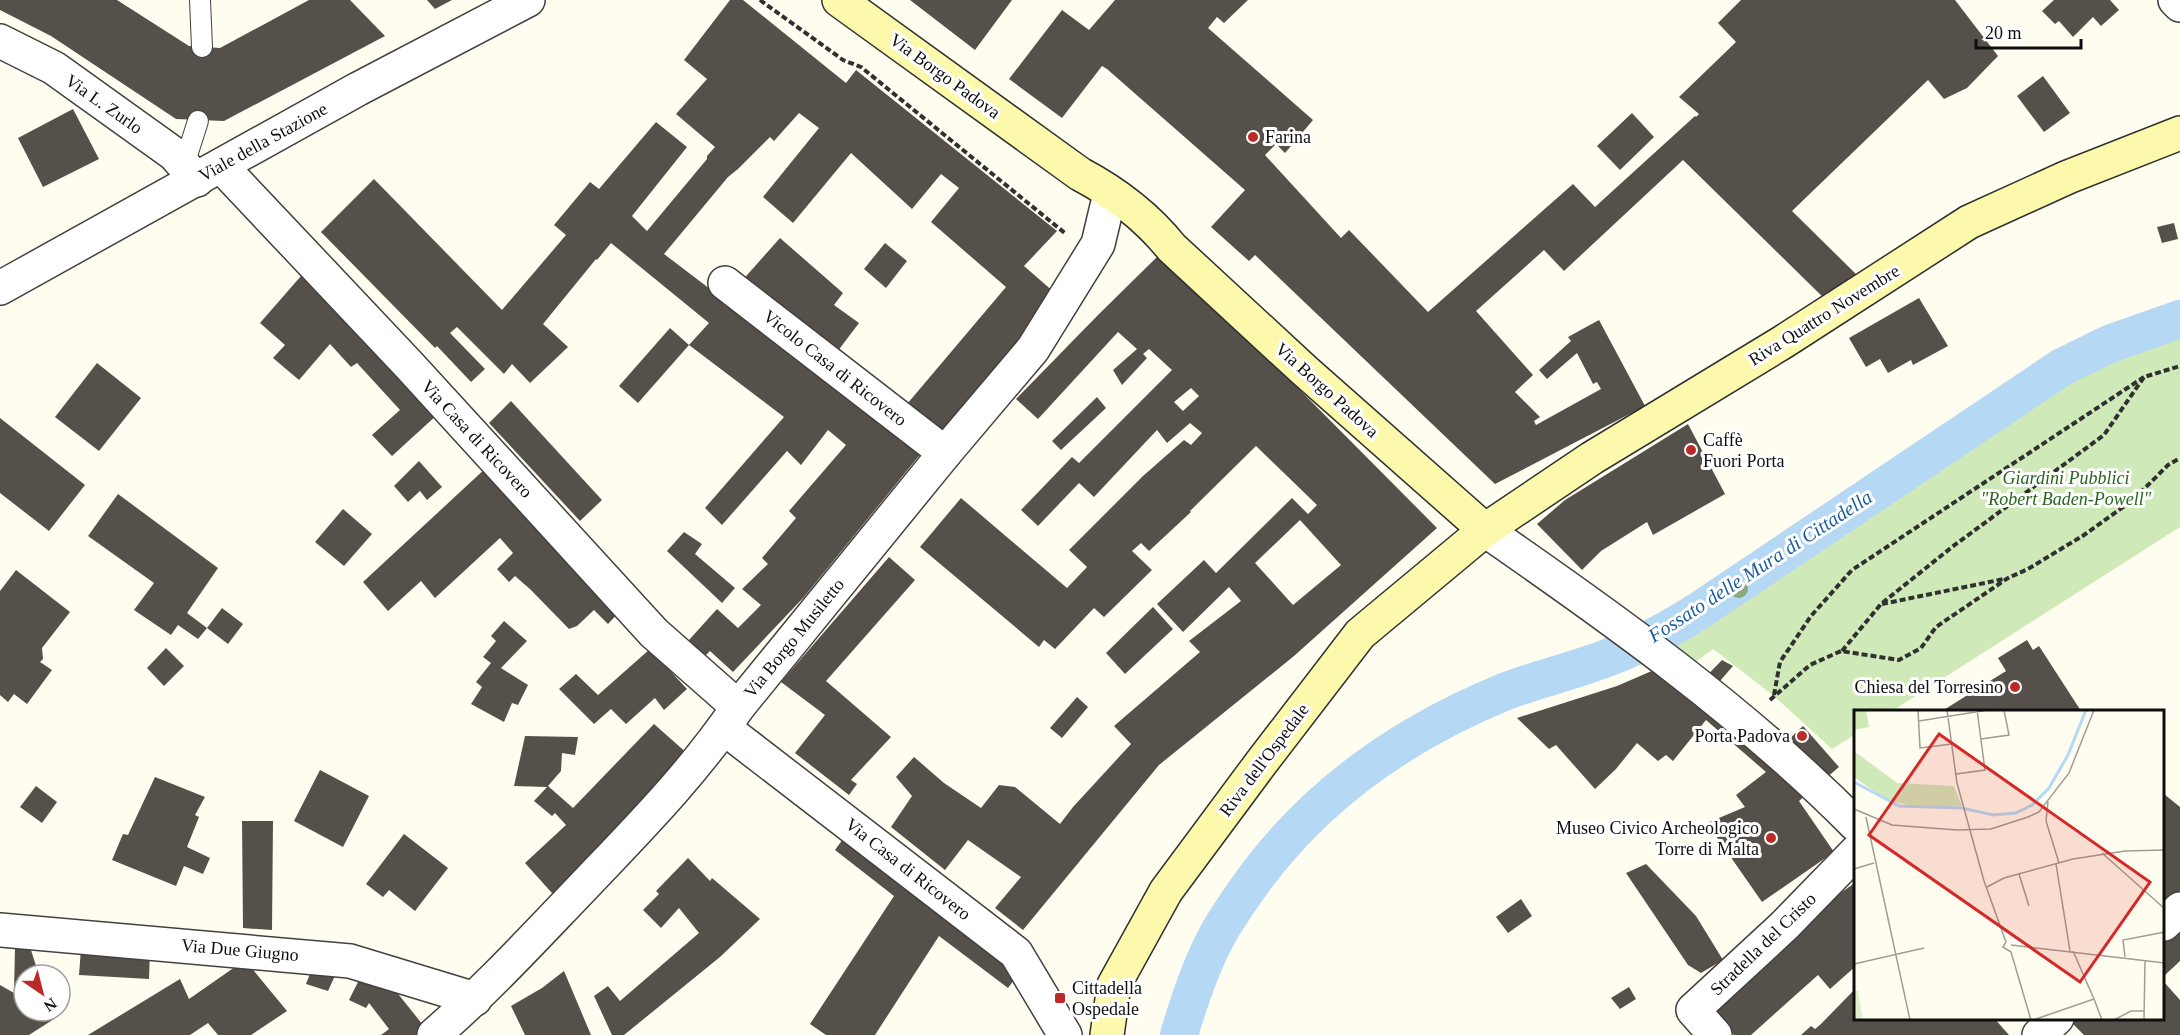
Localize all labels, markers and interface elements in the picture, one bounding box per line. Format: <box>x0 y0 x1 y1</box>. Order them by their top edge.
scale bar <box>1976 12 2081 50</box>
text: 20 m <box>1985 23 2022 43</box>
street label: Via Borgo Padova <box>886 29 1004 123</box>
street label: Via L. Zurlo <box>62 70 146 138</box>
street label: Viale della Stazione <box>195 98 331 186</box>
place label: Farina <box>1265 127 1311 147</box>
marker: Farina <box>1246 130 1260 144</box>
street label: Riva Quattro Novembre <box>1745 260 1903 370</box>
street label: Vicolo Casa di Ricovero <box>759 306 911 430</box>
street label: Via Borgo Padova <box>1271 339 1383 441</box>
street label: Via Casa di Ricovero <box>417 376 537 502</box>
place label: Caffè Fuori Porta <box>1703 430 1785 471</box>
marker: Caffè Fuori Porta <box>1684 443 1698 457</box>
park label: Giardini Pubblici "Robert Baden-Powell" <box>1981 468 2152 509</box>
water label: Fossato delle Mura di Cittadella <box>1643 485 1876 647</box>
street label: Via Borgo Musiletto <box>740 574 848 702</box>
place label: Chiesa del Torresino <box>1855 677 2003 697</box>
marker: Chiesa del Torresino <box>2008 680 2022 694</box>
street label: Riva dell'Ospedale <box>1215 700 1313 820</box>
inset map <box>1854 710 2165 1020</box>
place label: Porta Padova <box>1695 726 1790 746</box>
marker: Porta Padova <box>1795 729 1809 743</box>
street label: Via Casa di Ricovero <box>841 814 975 924</box>
place label: Museo Civico Archeologico Torre di Malta <box>1556 818 1759 859</box>
marker: Museo Civico Archeologico Torre di Malta <box>1764 831 1778 845</box>
street label: Stradella del Cristo <box>1706 889 1820 999</box>
street label: Via Due Giugno <box>180 935 300 965</box>
north arrow <box>12 963 72 1023</box>
place label: Cittadella Ospedale <box>1072 978 1142 1019</box>
marker: Cittadella Ospedale <box>1053 991 1067 1005</box>
text: N <box>40 995 60 1015</box>

